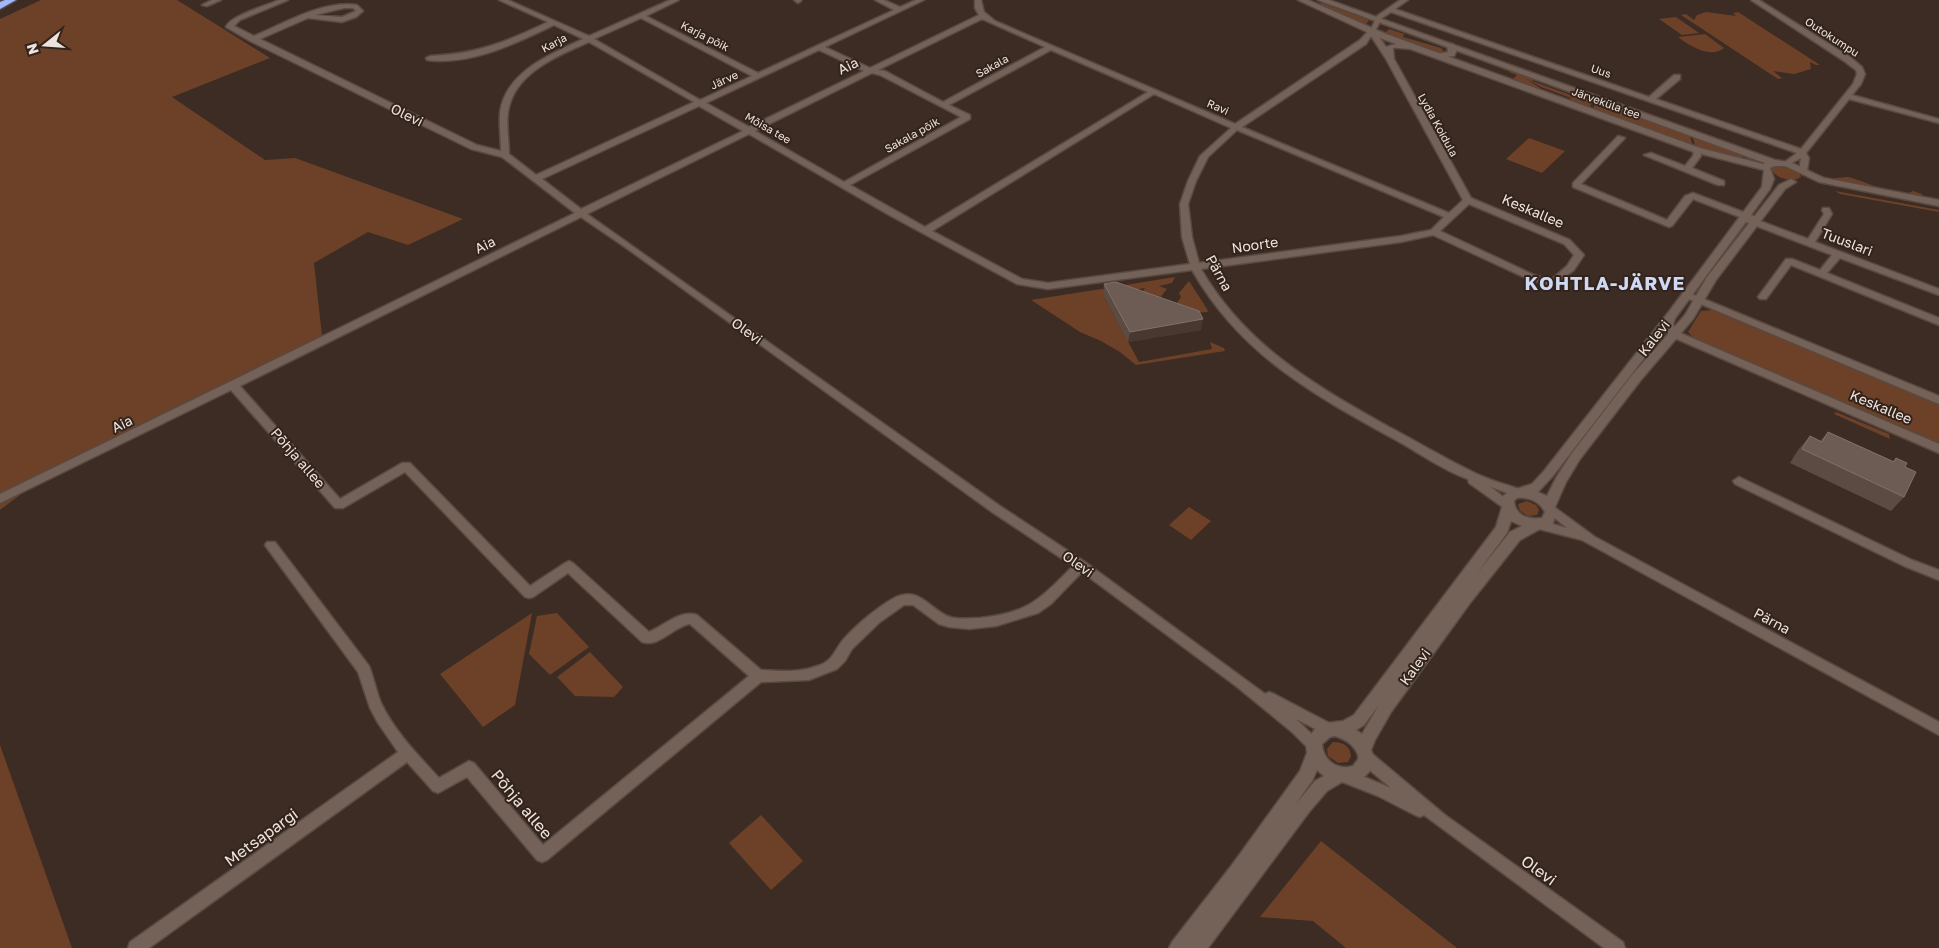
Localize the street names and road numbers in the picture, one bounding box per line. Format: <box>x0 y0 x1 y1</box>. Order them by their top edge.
street label: Outokumpu <box>1803 14 1862 59</box>
street label: Karja põik <box>679 18 732 53</box>
street label: Karja <box>539 30 569 55</box>
street label: Sakala <box>973 51 1010 80</box>
street label: Aia <box>835 53 861 78</box>
street label: Uus <box>1589 61 1613 80</box>
street label: Järve <box>708 67 740 92</box>
street label: Järveküla tee <box>1570 84 1642 121</box>
street label: Lydia Koidula <box>1416 91 1461 159</box>
street label: Ravi <box>1205 96 1231 117</box>
street label: Olevi <box>388 99 426 130</box>
street label: Mõisa tee <box>743 109 794 146</box>
street label: Sakala põik <box>882 114 941 155</box>
street label: Keskallee <box>1500 190 1567 231</box>
street label: Tuuslari <box>1819 224 1875 259</box>
street label: Aia <box>472 232 498 257</box>
street label: Noorte <box>1231 233 1279 256</box>
street label: Pärna <box>1203 252 1236 294</box>
street label: Olevi <box>728 314 766 348</box>
street label: Kalevi <box>1634 316 1673 359</box>
street label: Keskallee <box>1848 386 1915 427</box>
street label: Aia <box>109 411 135 436</box>
street label: Põhja allee <box>268 424 329 491</box>
street label: Olevi <box>1059 547 1097 580</box>
street label: Pärna <box>1751 604 1793 637</box>
street label: Kalevi <box>1396 645 1434 688</box>
street label: Põhja allee <box>487 765 557 843</box>
street label: Metsapargi <box>220 804 302 870</box>
street label: Olevi <box>1517 850 1561 890</box>

